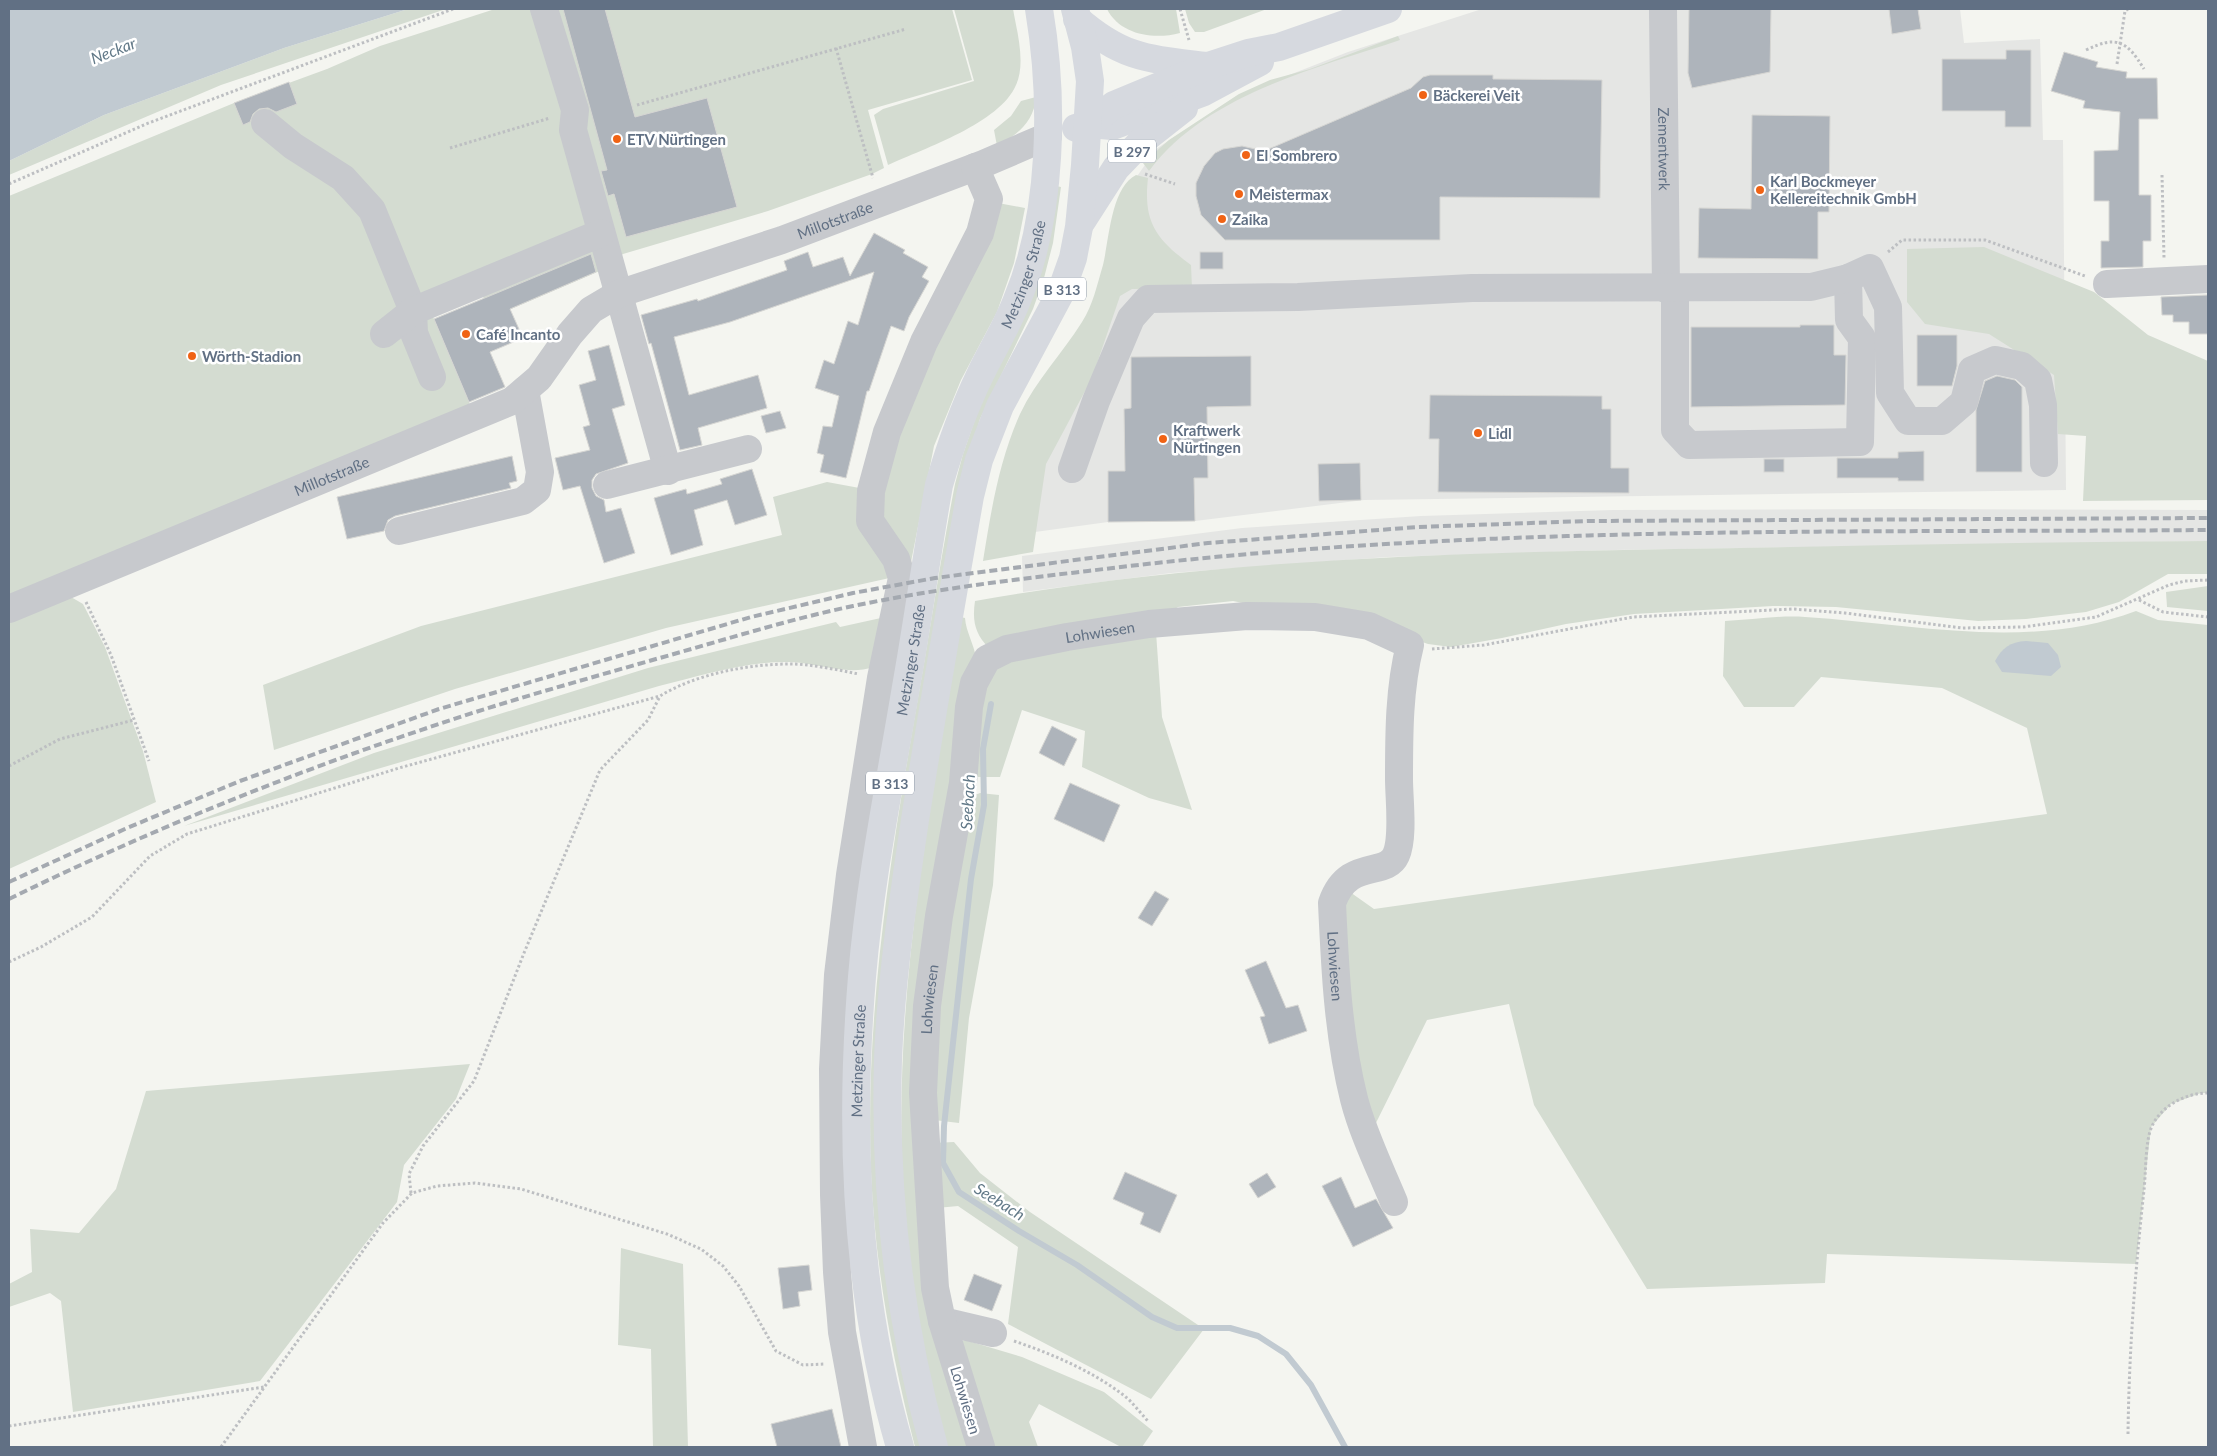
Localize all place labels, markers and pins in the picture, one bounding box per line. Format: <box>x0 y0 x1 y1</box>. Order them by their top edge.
place label: Bäckerei Veit <box>1433 86 1521 104</box>
marker: Bäckerei Veit <box>1417 89 1429 101</box>
place label: ETV Nürtingen <box>627 130 726 148</box>
marker: ETV Nürtingen <box>611 133 623 145</box>
place label: El Sombrero <box>1256 146 1338 164</box>
marker: El Sombrero <box>1240 149 1252 161</box>
place label: Karl Bockmeyer Kellereitechnik GmbH <box>1770 172 1917 207</box>
marker: Karl Bockmeyer Kellereitechnik GmbH <box>1754 184 1766 196</box>
place label: Meistermax <box>1249 185 1329 203</box>
marker: Meistermax <box>1233 188 1245 200</box>
place label: Zaika <box>1232 210 1268 228</box>
marker: Zaika <box>1216 213 1228 225</box>
place label: Café Incanto <box>476 325 561 343</box>
marker: Café Incanto <box>460 328 472 340</box>
place label: Wörth-Stadion <box>202 347 301 365</box>
marker: Wörth-Stadion <box>186 350 198 362</box>
place label: Kraftwerk Nürtingen <box>1173 421 1241 456</box>
place label: Lidl <box>1488 424 1512 442</box>
marker: Lidl <box>1472 427 1484 439</box>
marker: Kraftwerk Nürtingen <box>1157 433 1169 445</box>

